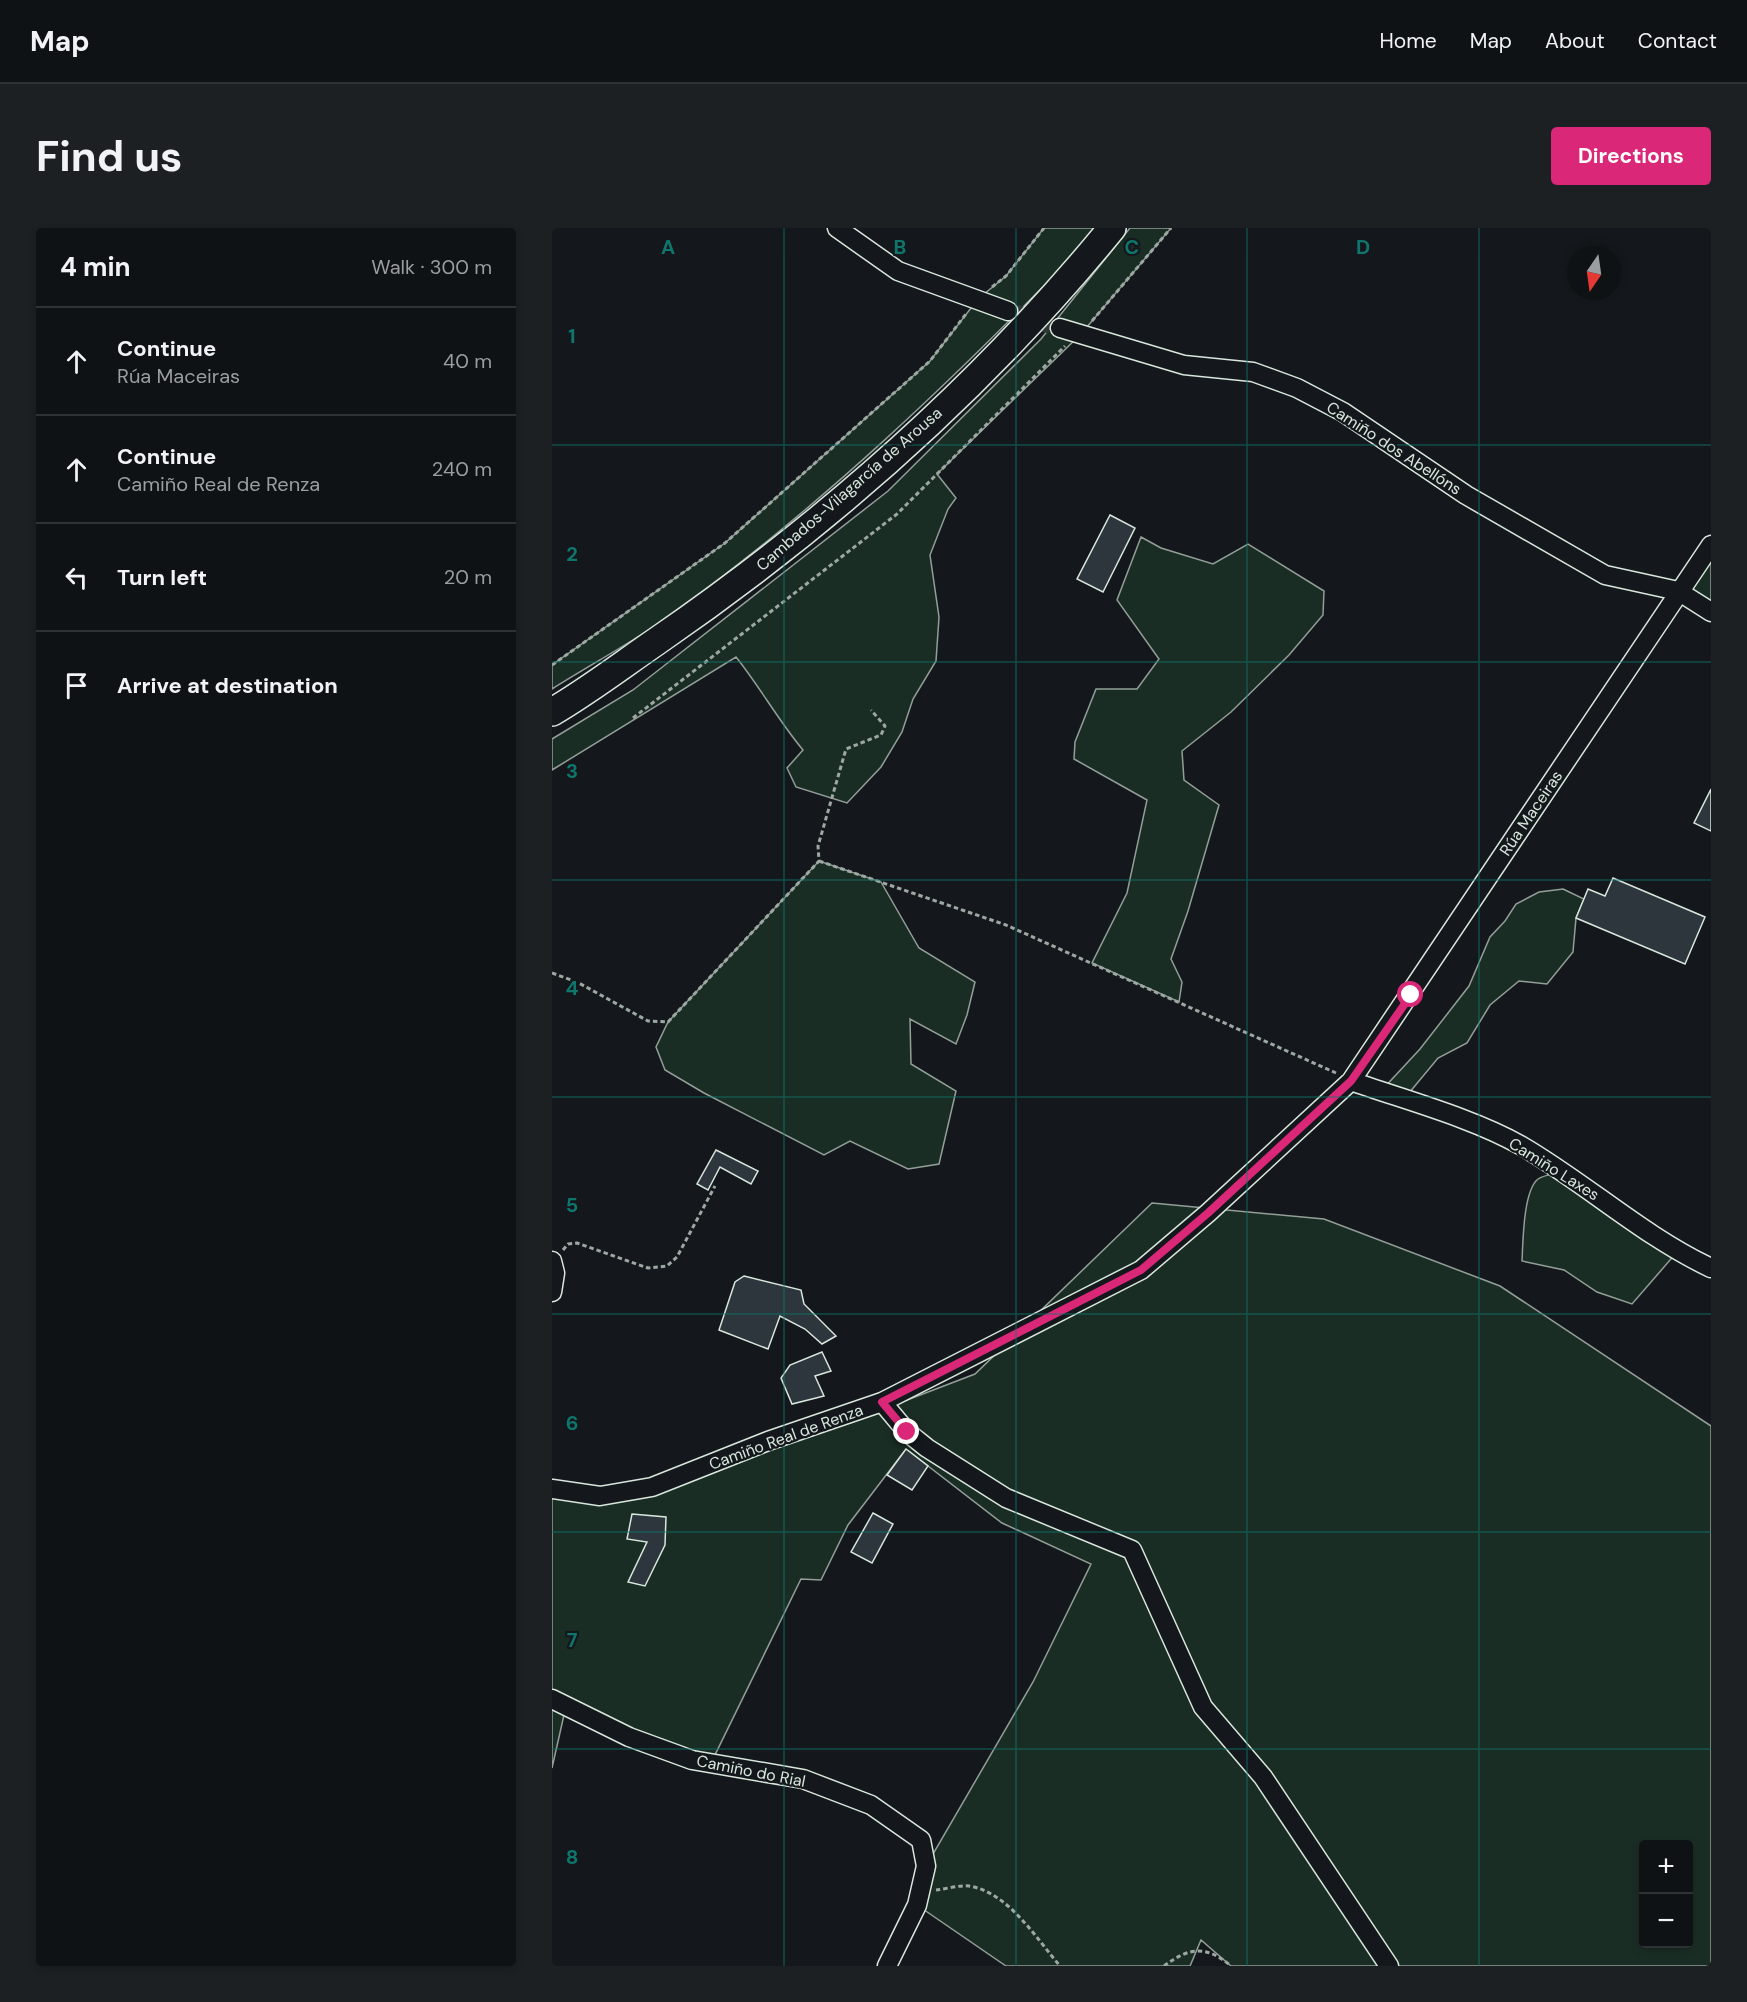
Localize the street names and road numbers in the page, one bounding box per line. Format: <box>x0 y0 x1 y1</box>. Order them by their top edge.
street label: Camiño dos Abellóns <box>1323 397 1465 499</box>
street label: Cambados-Vilagarcía de Arousa <box>752 403 946 575</box>
street label: Rúa Maceiras <box>1495 766 1567 860</box>
street label: Camiño Laxes <box>1505 1133 1603 1205</box>
street label: Camiño Real de Renza <box>706 1399 866 1475</box>
street label: Camiño do Rial <box>695 1750 807 1792</box>

